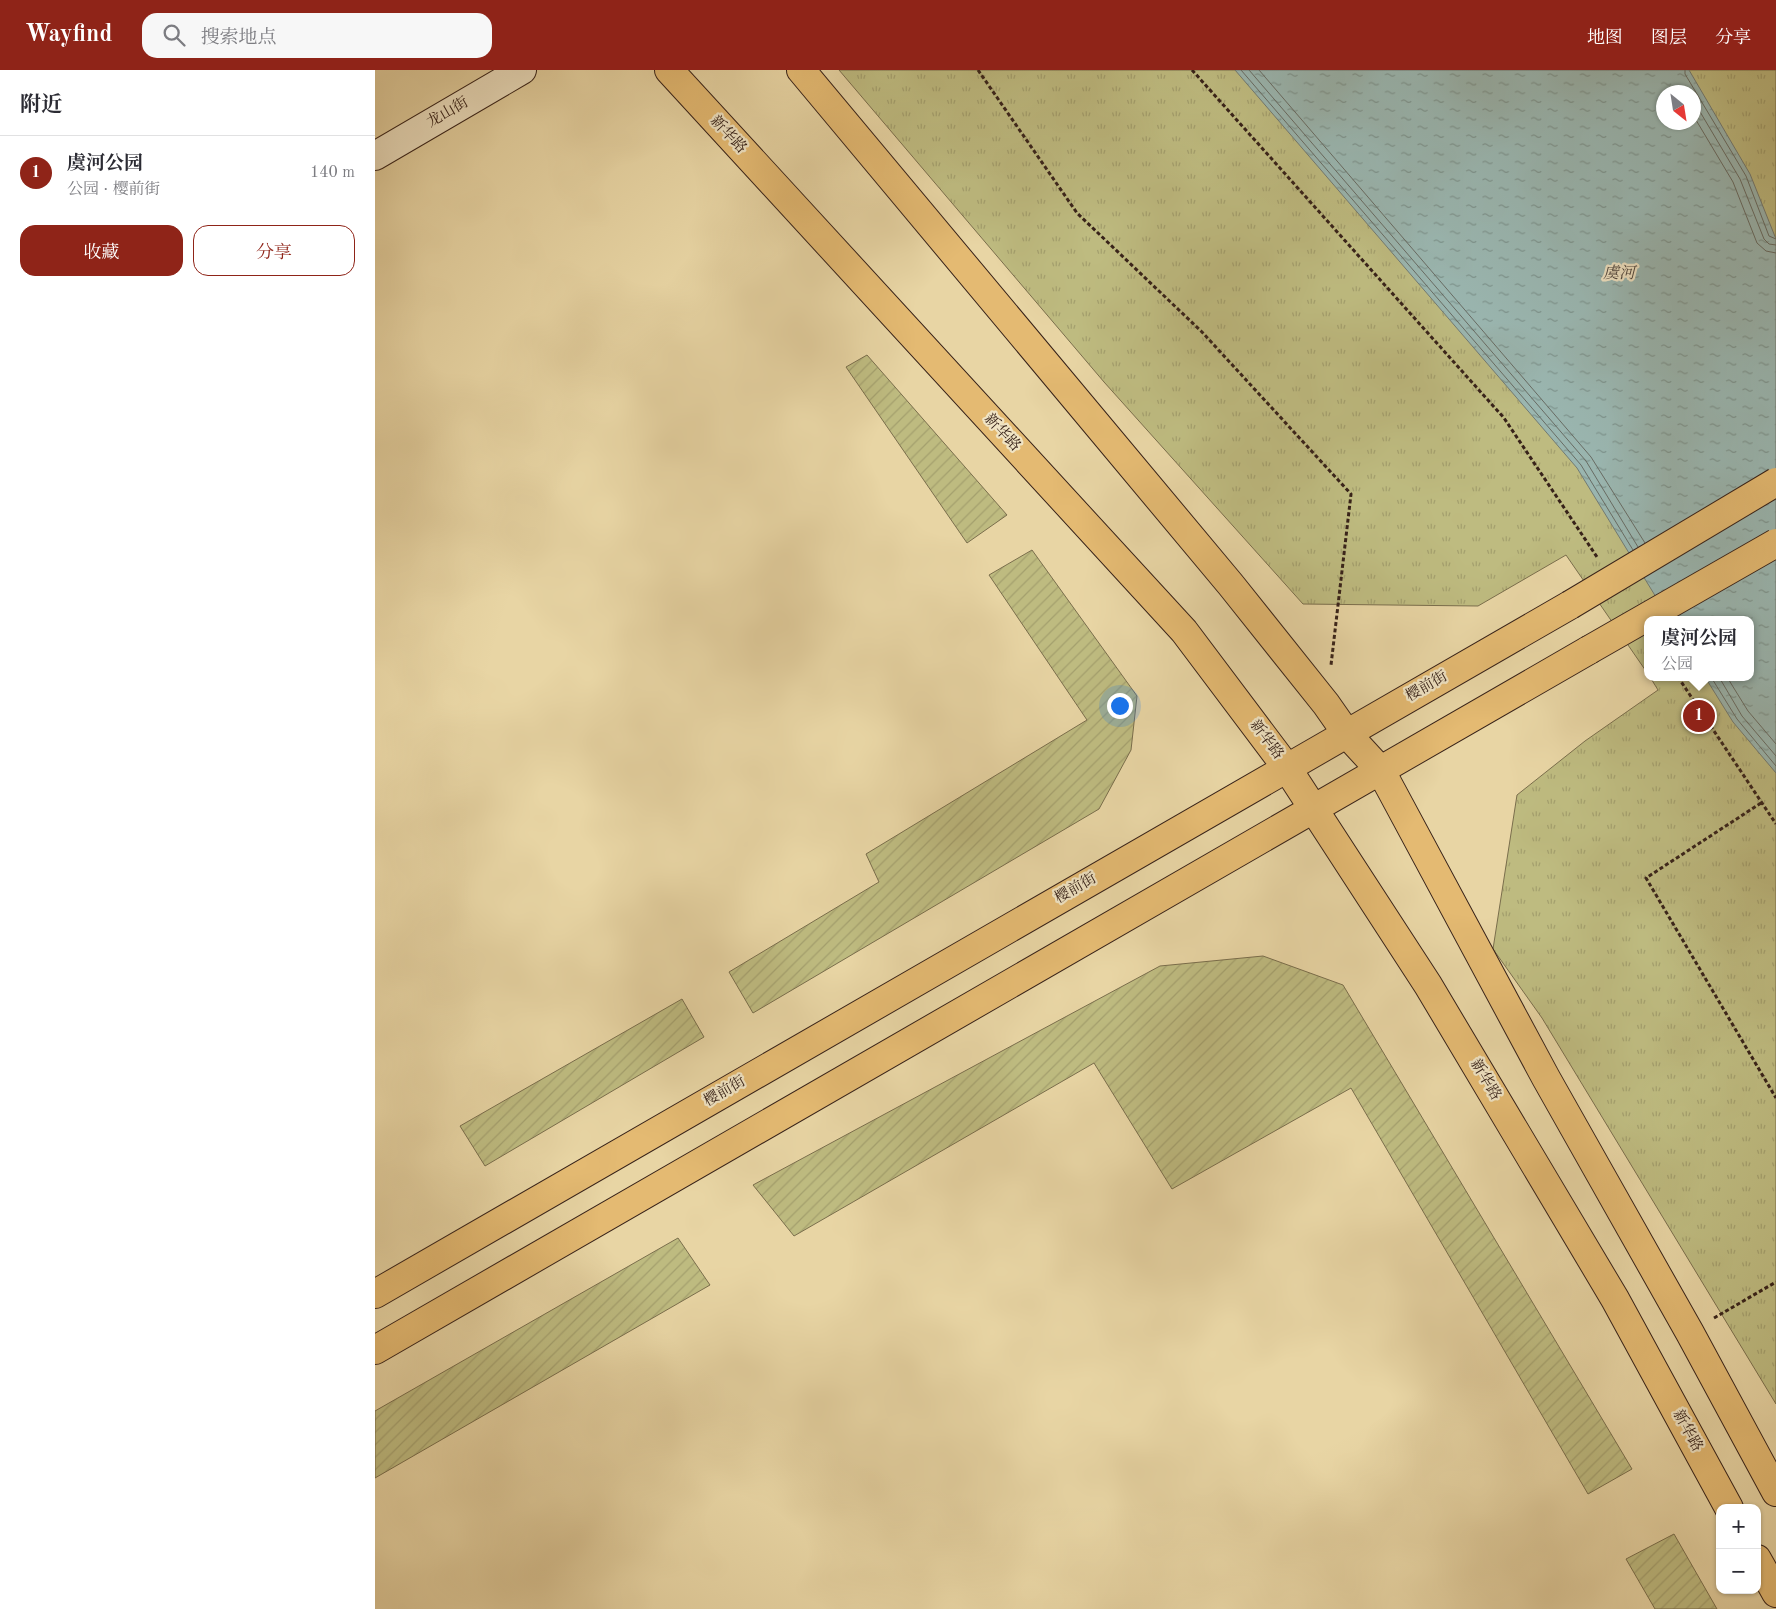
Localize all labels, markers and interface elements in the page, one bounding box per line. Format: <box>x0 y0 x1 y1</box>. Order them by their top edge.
search box <box>142 13 492 58</box>
icon: search <box>160 21 188 49</box>
text: Wayfind <box>25 23 112 47</box>
text: 搜索地点 <box>200 29 276 48</box>
text: 地图 <box>1587 29 1623 47</box>
text: 图层 <box>1651 29 1687 47</box>
text: 分享 <box>1715 29 1751 47</box>
north arrow <box>1656 85 1701 130</box>
street label: 龙山街 <box>424 94 471 131</box>
text: 附近 <box>20 95 62 116</box>
street label: 新华路 <box>707 112 750 157</box>
text: 虞河公园 <box>67 155 143 174</box>
text: 1 <box>31 165 41 181</box>
text: 140 m <box>310 165 355 181</box>
text: 公园 · 樱前街 <box>67 182 160 198</box>
button: 收藏 <box>20 225 183 276</box>
button: 分享 <box>193 225 355 276</box>
water label: 虞河 <box>1603 264 1638 282</box>
street label: 新华路 <box>981 410 1024 455</box>
popup <box>1644 616 1754 681</box>
text: 虞河公园 <box>1661 630 1737 649</box>
text: 公园 <box>1661 657 1693 673</box>
street label: 樱前街 <box>1403 668 1450 705</box>
your location <box>1107 693 1133 719</box>
pin: 1 <box>1683 697 1715 735</box>
street label: 新华路 <box>1246 716 1287 762</box>
street label: 樱前街 <box>1052 870 1099 907</box>
street label: 新华路 <box>1467 1056 1505 1103</box>
street label: 樱前街 <box>701 1073 748 1110</box>
street label: 新华路 <box>1670 1407 1706 1454</box>
map controls <box>1716 1504 1761 1594</box>
button: + <box>1716 1504 1761 1549</box>
button: − <box>1716 1549 1761 1594</box>

